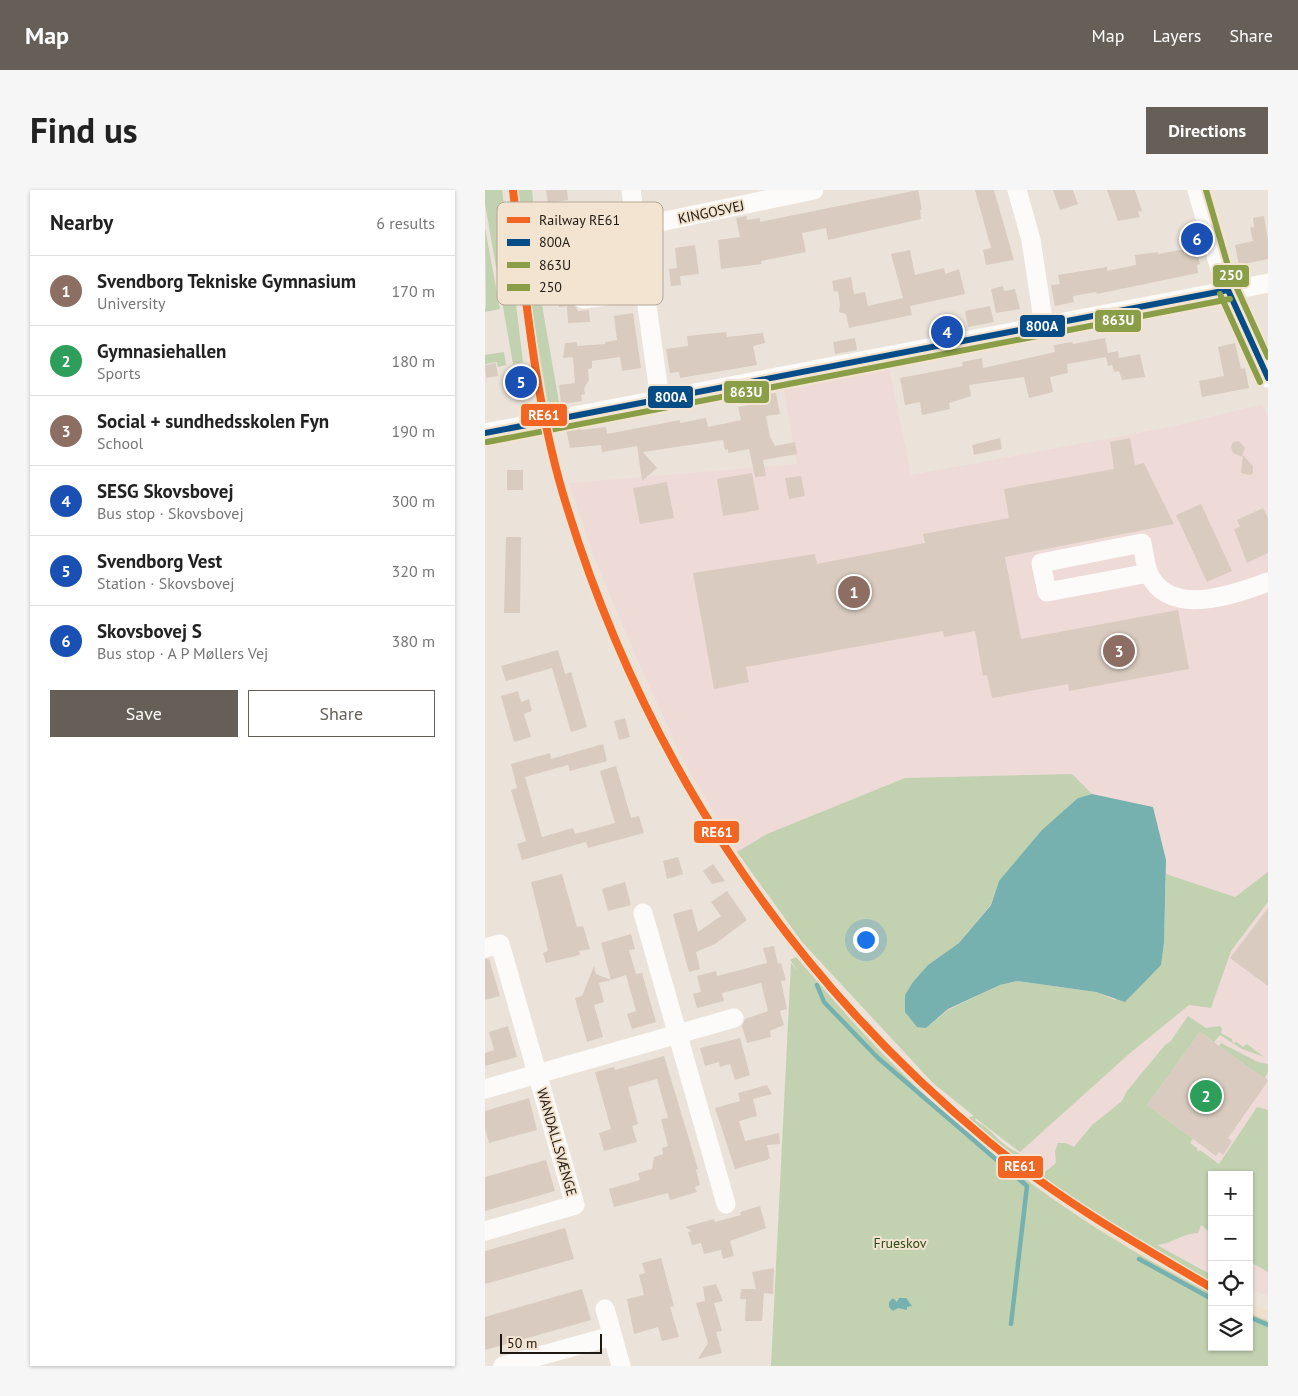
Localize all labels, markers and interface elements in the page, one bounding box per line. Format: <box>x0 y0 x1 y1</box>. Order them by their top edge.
text: Map <box>25 20 69 51</box>
text: Map <box>1092 24 1124 47</box>
text: Layers <box>1152 24 1201 47</box>
text: Share <box>1229 24 1273 47</box>
text: Find us <box>30 107 138 153</box>
button: Directions <box>1146 107 1268 154</box>
street label: KINGOSVEJ <box>676 196 746 228</box>
legend <box>497 202 663 305</box>
text: Nearby <box>50 209 113 236</box>
text: Railway RE61 <box>539 211 620 229</box>
text: 6 results <box>376 213 435 233</box>
pin: 6 <box>1181 220 1213 258</box>
text: 800A <box>539 233 571 251</box>
text: 863U <box>539 256 571 274</box>
line badge: 250 <box>1212 264 1250 288</box>
text: 250 <box>1219 266 1243 284</box>
text: Svendborg Tekniske Gymnasium <box>97 269 356 293</box>
text: 250 <box>539 278 562 296</box>
text: 1 <box>61 281 71 301</box>
text: 170 m <box>392 281 435 301</box>
text: University <box>97 293 165 313</box>
line badge: 863U <box>1094 309 1142 333</box>
text: 863U <box>1102 311 1134 329</box>
pin: 4 <box>931 313 963 351</box>
line badge: 800A <box>1019 314 1066 338</box>
text: 800A <box>1026 317 1059 335</box>
text: Gymnasiehallen <box>97 339 226 363</box>
text: 2 <box>61 351 71 371</box>
text: 180 m <box>392 351 435 371</box>
text: Sports <box>97 363 141 383</box>
pin: 5 <box>505 363 537 401</box>
line badge: 863U <box>723 380 770 404</box>
text: 863U <box>730 383 762 401</box>
line badge: 800A <box>647 385 694 409</box>
text: 800A <box>655 388 688 406</box>
line badge: RE61 <box>520 403 568 427</box>
text: RE61 <box>528 406 560 424</box>
text: Social + sundhedsskolen Fyn <box>97 409 329 433</box>
text: 3 <box>61 421 71 441</box>
text: 190 m <box>392 421 435 441</box>
text: School <box>97 433 143 453</box>
text: SESG Skovsbovej <box>97 479 234 503</box>
text: 4 <box>61 491 71 511</box>
text: 300 m <box>392 491 435 511</box>
text: Bus stop · Skovsbovej <box>97 503 244 523</box>
text: Svendborg Vest <box>97 549 222 573</box>
text: 5 <box>61 561 71 581</box>
text: 320 m <box>392 561 435 581</box>
text: Station · Skovsbovej <box>97 573 234 593</box>
pin: 1 <box>838 573 870 611</box>
text: Skovsbovej S <box>97 619 202 643</box>
text: 6 <box>61 631 71 651</box>
text: 380 m <box>392 631 435 651</box>
pin: 3 <box>1103 632 1135 670</box>
text: Bus stop · A P Møllers Vej <box>97 643 268 663</box>
button: Save <box>50 690 238 737</box>
button: Share <box>248 690 435 737</box>
line badge: RE61 <box>693 820 740 844</box>
text: RE61 <box>701 823 733 841</box>
your location <box>853 927 879 953</box>
pin: 2 <box>1190 1077 1222 1115</box>
street label: WANDALLSVÆNGE <box>533 1086 581 1198</box>
line badge: RE61 <box>997 1155 1044 1179</box>
text: RE61 <box>1004 1157 1036 1175</box>
map controls <box>1208 1171 1253 1351</box>
button: + <box>1208 1171 1253 1216</box>
button: − <box>1208 1216 1253 1261</box>
park label: Frueskov <box>873 1234 927 1252</box>
button: locate <box>1208 1261 1253 1306</box>
button: layers <box>1208 1306 1253 1351</box>
scale bar <box>500 1331 603 1354</box>
text: 50 m <box>507 1334 537 1352</box>

